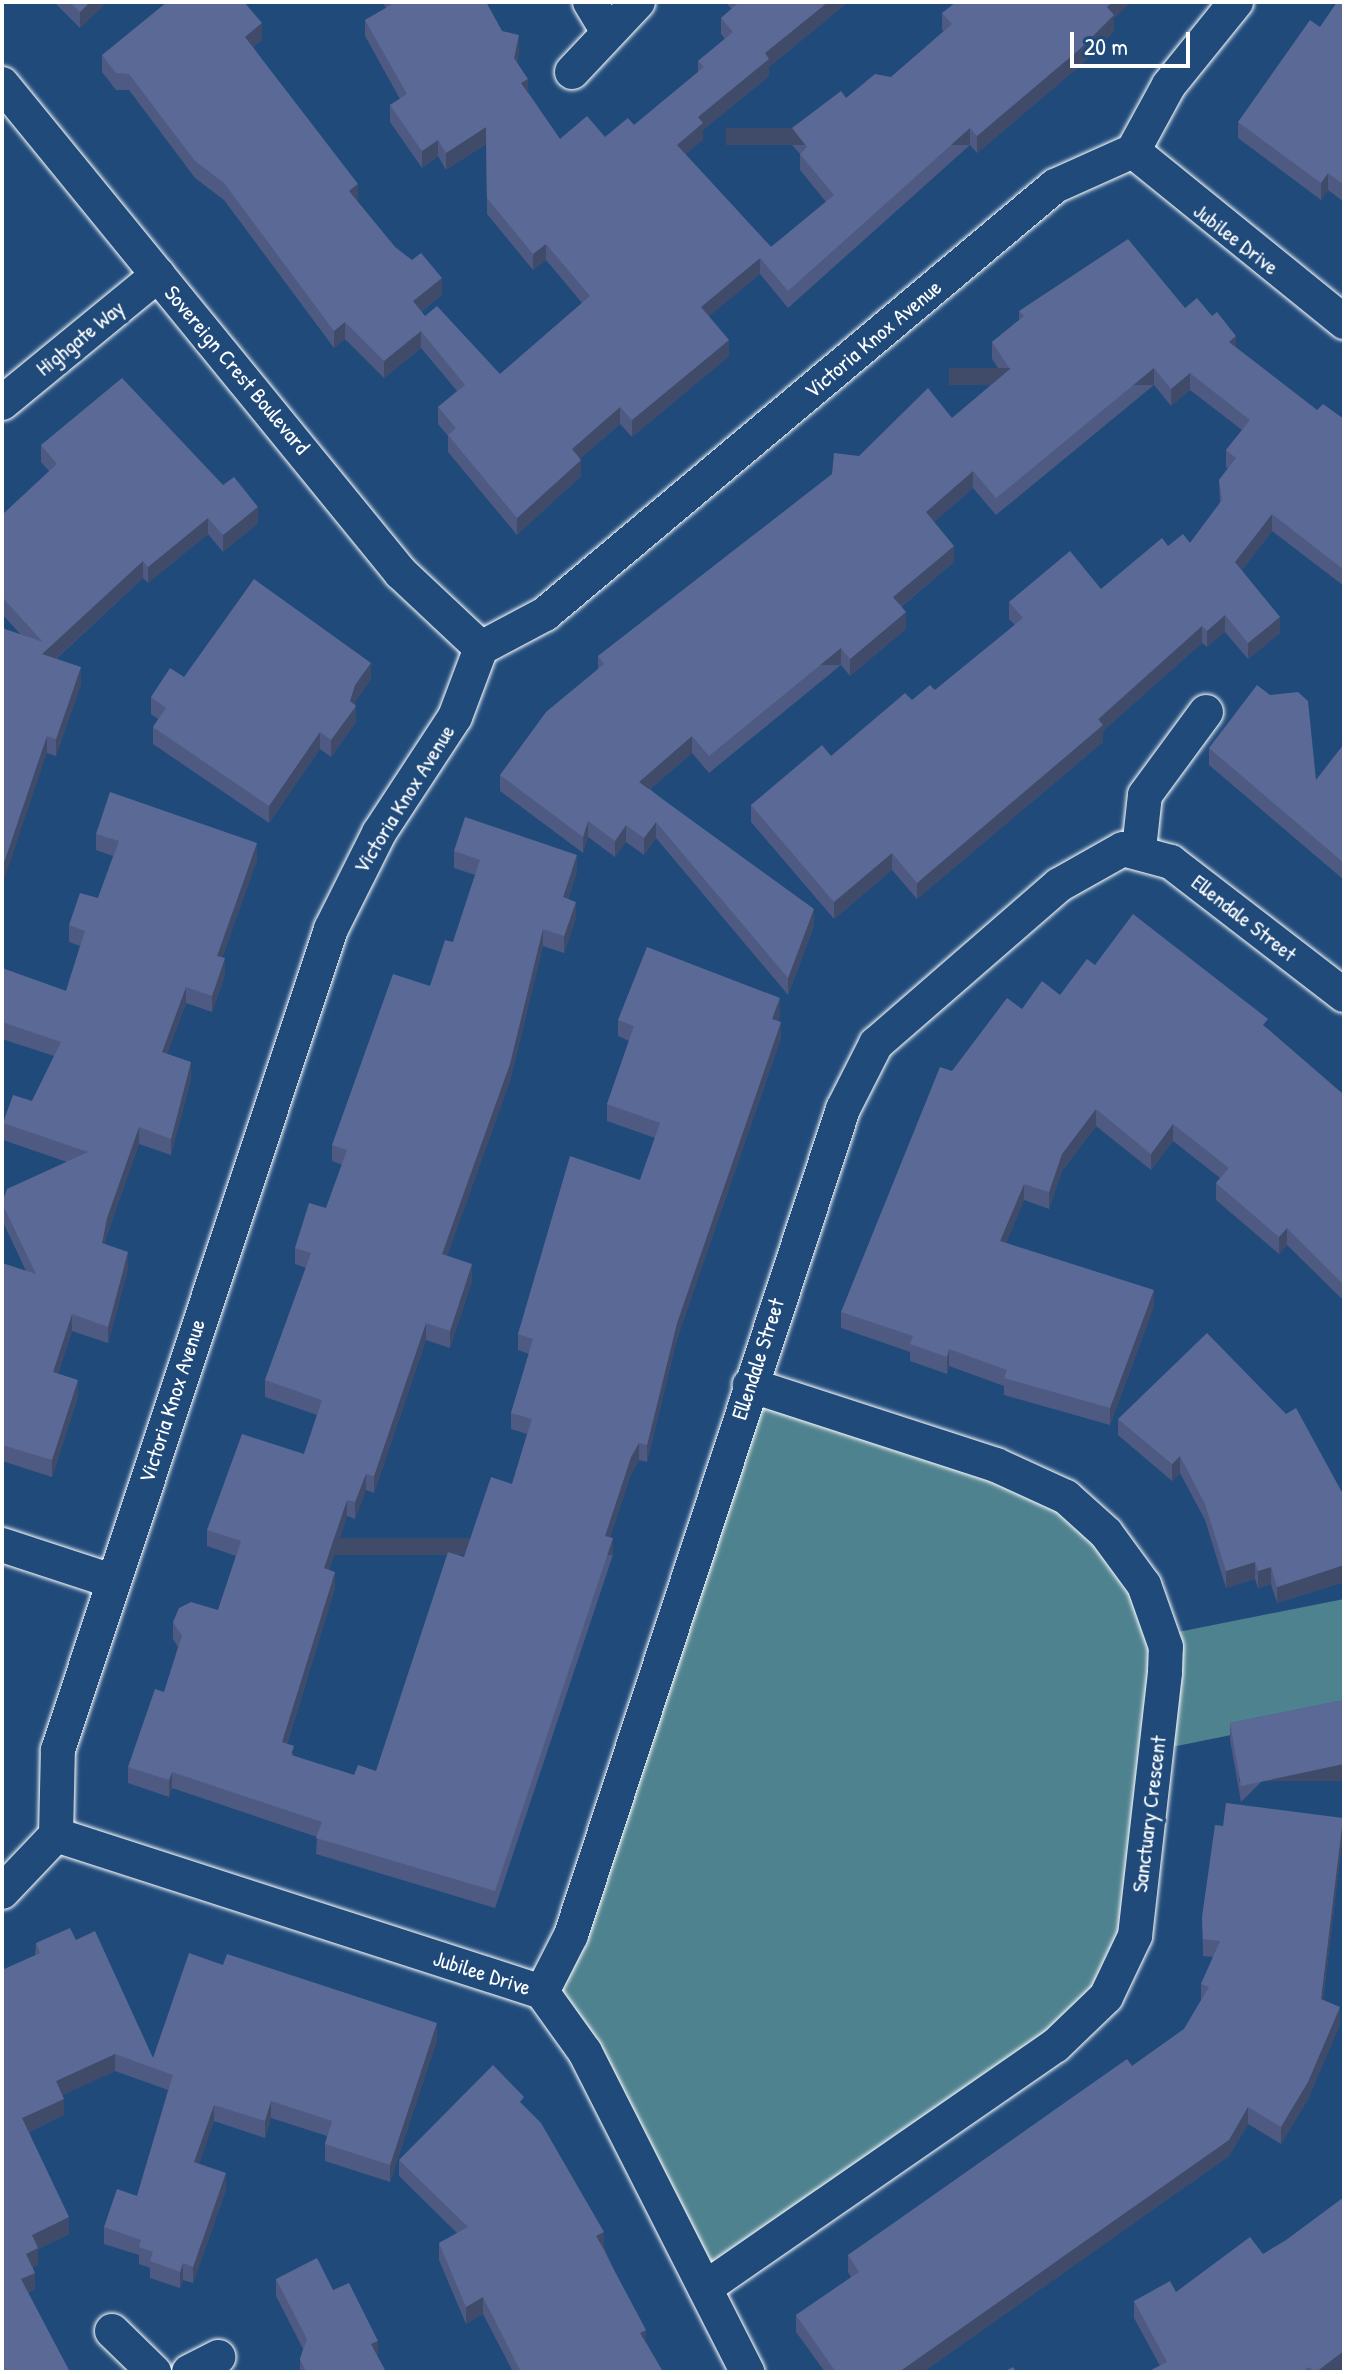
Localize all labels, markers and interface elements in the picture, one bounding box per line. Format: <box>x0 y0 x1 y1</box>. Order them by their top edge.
scale bar <box>1074 16 1194 66</box>
text: 20 m <box>1084 30 1128 62</box>
street label: Jubilee Drive <box>1188 198 1284 280</box>
street label: Victoria Knox Avenue <box>799 274 947 404</box>
street label: Sovereign Crest Boulevard <box>159 280 315 460</box>
street label: Highgate Way <box>31 295 129 381</box>
street label: Victoria Knox Avenue <box>348 720 460 878</box>
street label: Ellendale Street <box>1186 869 1302 967</box>
street label: Ellendale Street <box>726 1295 790 1423</box>
street label: Victoria Knox Avenue <box>133 1316 211 1486</box>
street label: Sanctuary Crescent <box>1126 1734 1172 1894</box>
street label: Jubilee Drive <box>430 1945 534 2001</box>

